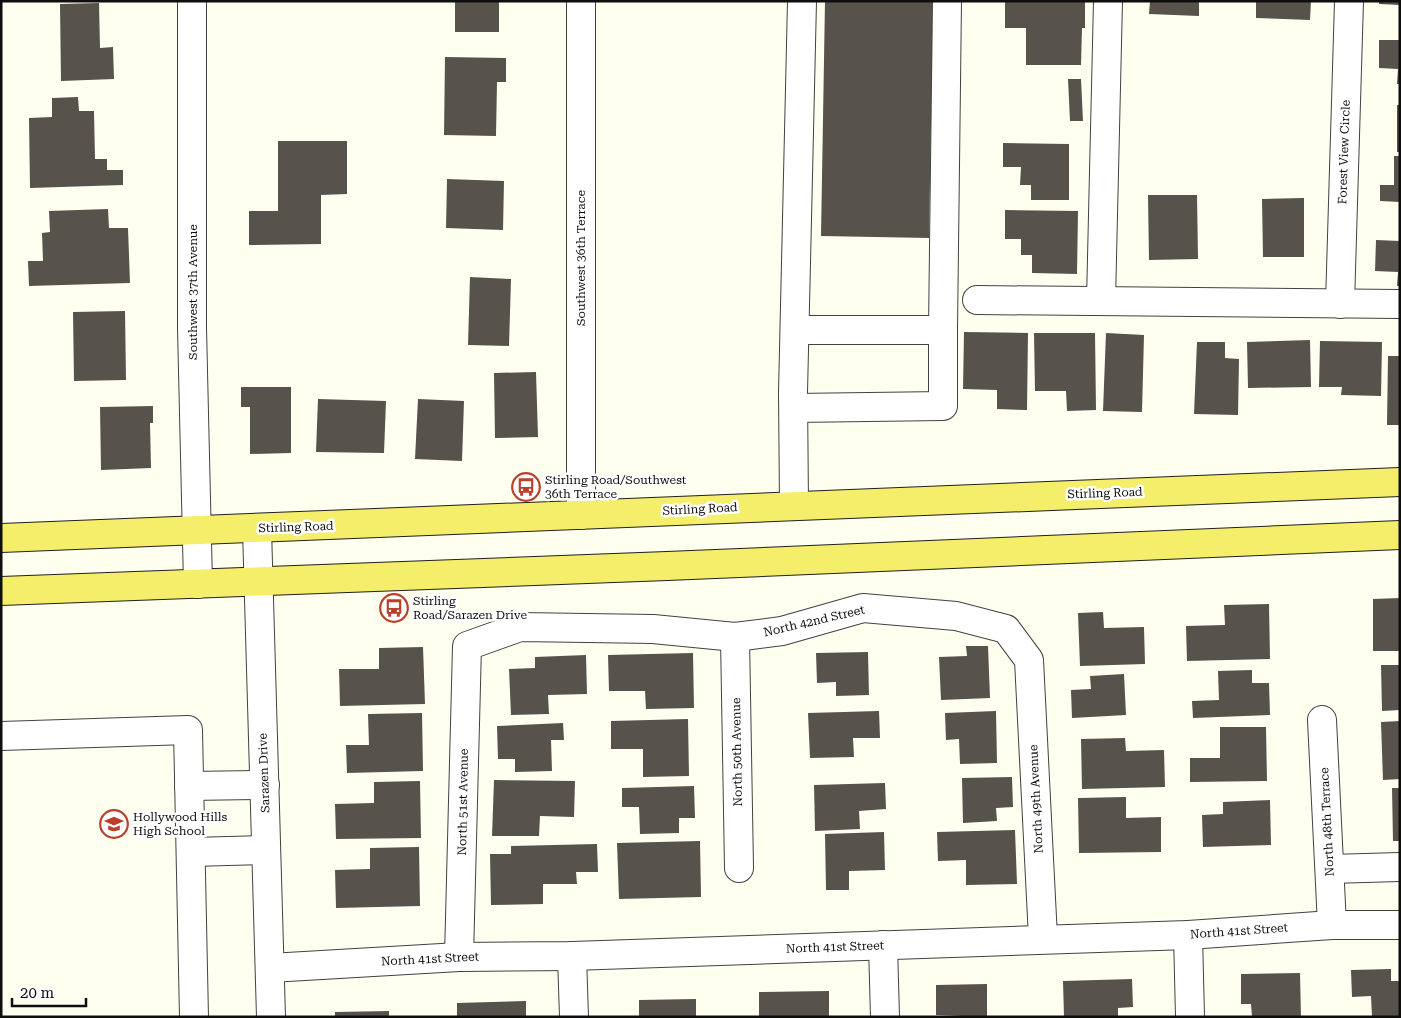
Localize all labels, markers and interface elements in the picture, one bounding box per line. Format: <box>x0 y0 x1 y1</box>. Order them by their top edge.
street label: Forest View Circle <box>1335 99 1353 205</box>
street label: Southwest 36th Terrace <box>574 190 588 326</box>
street label: Southwest 37th Avenue <box>186 224 200 360</box>
bus stop icon: Stirling Road/Southwest 36th Terrace <box>511 472 541 502</box>
place label: Stirling Road/Southwest 36th Terrace <box>545 473 687 501</box>
street label: Stirling Road <box>1067 485 1143 501</box>
street label: Stirling Road <box>662 500 738 518</box>
street label: Stirling Road <box>258 519 334 535</box>
bus stop icon: Stirling Road/Sarazen Drive <box>379 593 409 623</box>
place label: Stirling Road/Sarazen Drive <box>413 594 528 622</box>
street label: North 42nd Street <box>762 602 867 639</box>
street label: North 50th Avenue <box>729 697 745 807</box>
street label: Sarazen Drive <box>256 733 272 813</box>
street label: North 49th Avenue <box>1026 744 1046 854</box>
street label: North 51st Avenue <box>455 748 471 856</box>
street label: North 48th Terrace <box>1317 767 1337 877</box>
school or university icon: Hollywood Hills High School <box>99 809 129 839</box>
place label: Hollywood Hills High School <box>133 810 227 838</box>
street label: North 41st Street <box>1189 921 1289 941</box>
street label: North 41st Street <box>786 938 885 956</box>
street label: North 41st Street <box>381 949 480 969</box>
scale bar <box>12 976 86 1008</box>
text: 20 m <box>20 984 55 1002</box>

